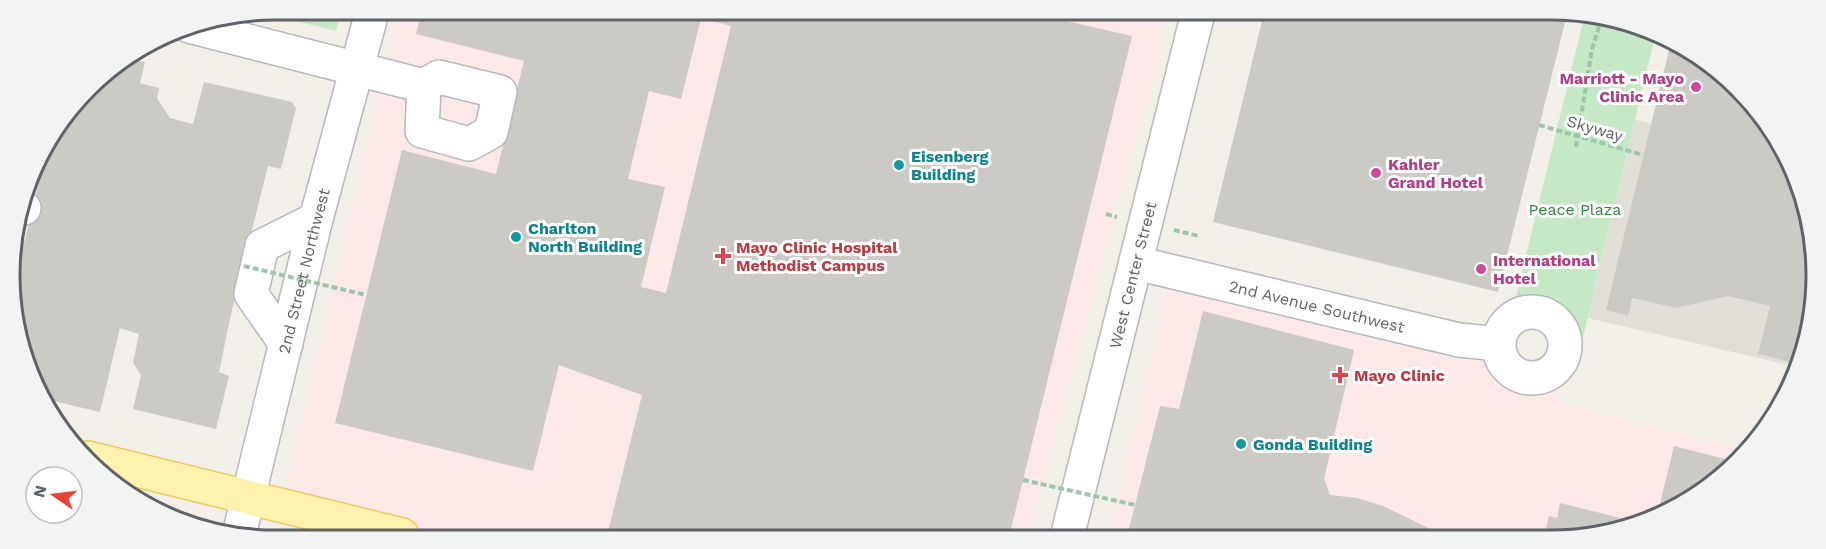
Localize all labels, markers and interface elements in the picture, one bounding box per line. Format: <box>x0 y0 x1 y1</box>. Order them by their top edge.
place label: Marriott - Mayo Clinic Area <box>1560 69 1685 106</box>
marker: Marriott - Mayo Clinic Area <box>1689 80 1703 94</box>
street label: Skyway <box>1565 111 1626 146</box>
place label: Eisenberg Building <box>911 147 988 184</box>
place label: Kahler Grand Hotel <box>1388 155 1484 192</box>
marker: Eisenberg Building <box>892 158 906 172</box>
marker: Kahler Grand Hotel <box>1369 166 1383 180</box>
street label: 2nd Street Northwest <box>275 186 334 356</box>
street label: West Center Street <box>1105 200 1161 351</box>
park label: Peace Plaza <box>1529 200 1621 219</box>
place label: Charlton North Building <box>528 219 642 256</box>
marker: Charlton North Building <box>509 230 523 244</box>
place label: Mayo Clinic Hospital Methodist Campus <box>736 238 898 275</box>
marker: Mayo Clinic Hospital Methodist Campus <box>714 247 732 265</box>
place label: International Hotel <box>1493 251 1596 288</box>
marker: International Hotel <box>1474 262 1488 276</box>
street label: 2nd Avenue Southwest <box>1227 277 1407 337</box>
marker: Mayo Clinic <box>1331 366 1349 384</box>
place label: Mayo Clinic <box>1354 366 1445 385</box>
place label: Gonda Building <box>1253 435 1372 454</box>
marker: Gonda Building <box>1234 437 1248 451</box>
north arrow <box>24 465 84 525</box>
text: N <box>29 483 51 500</box>

